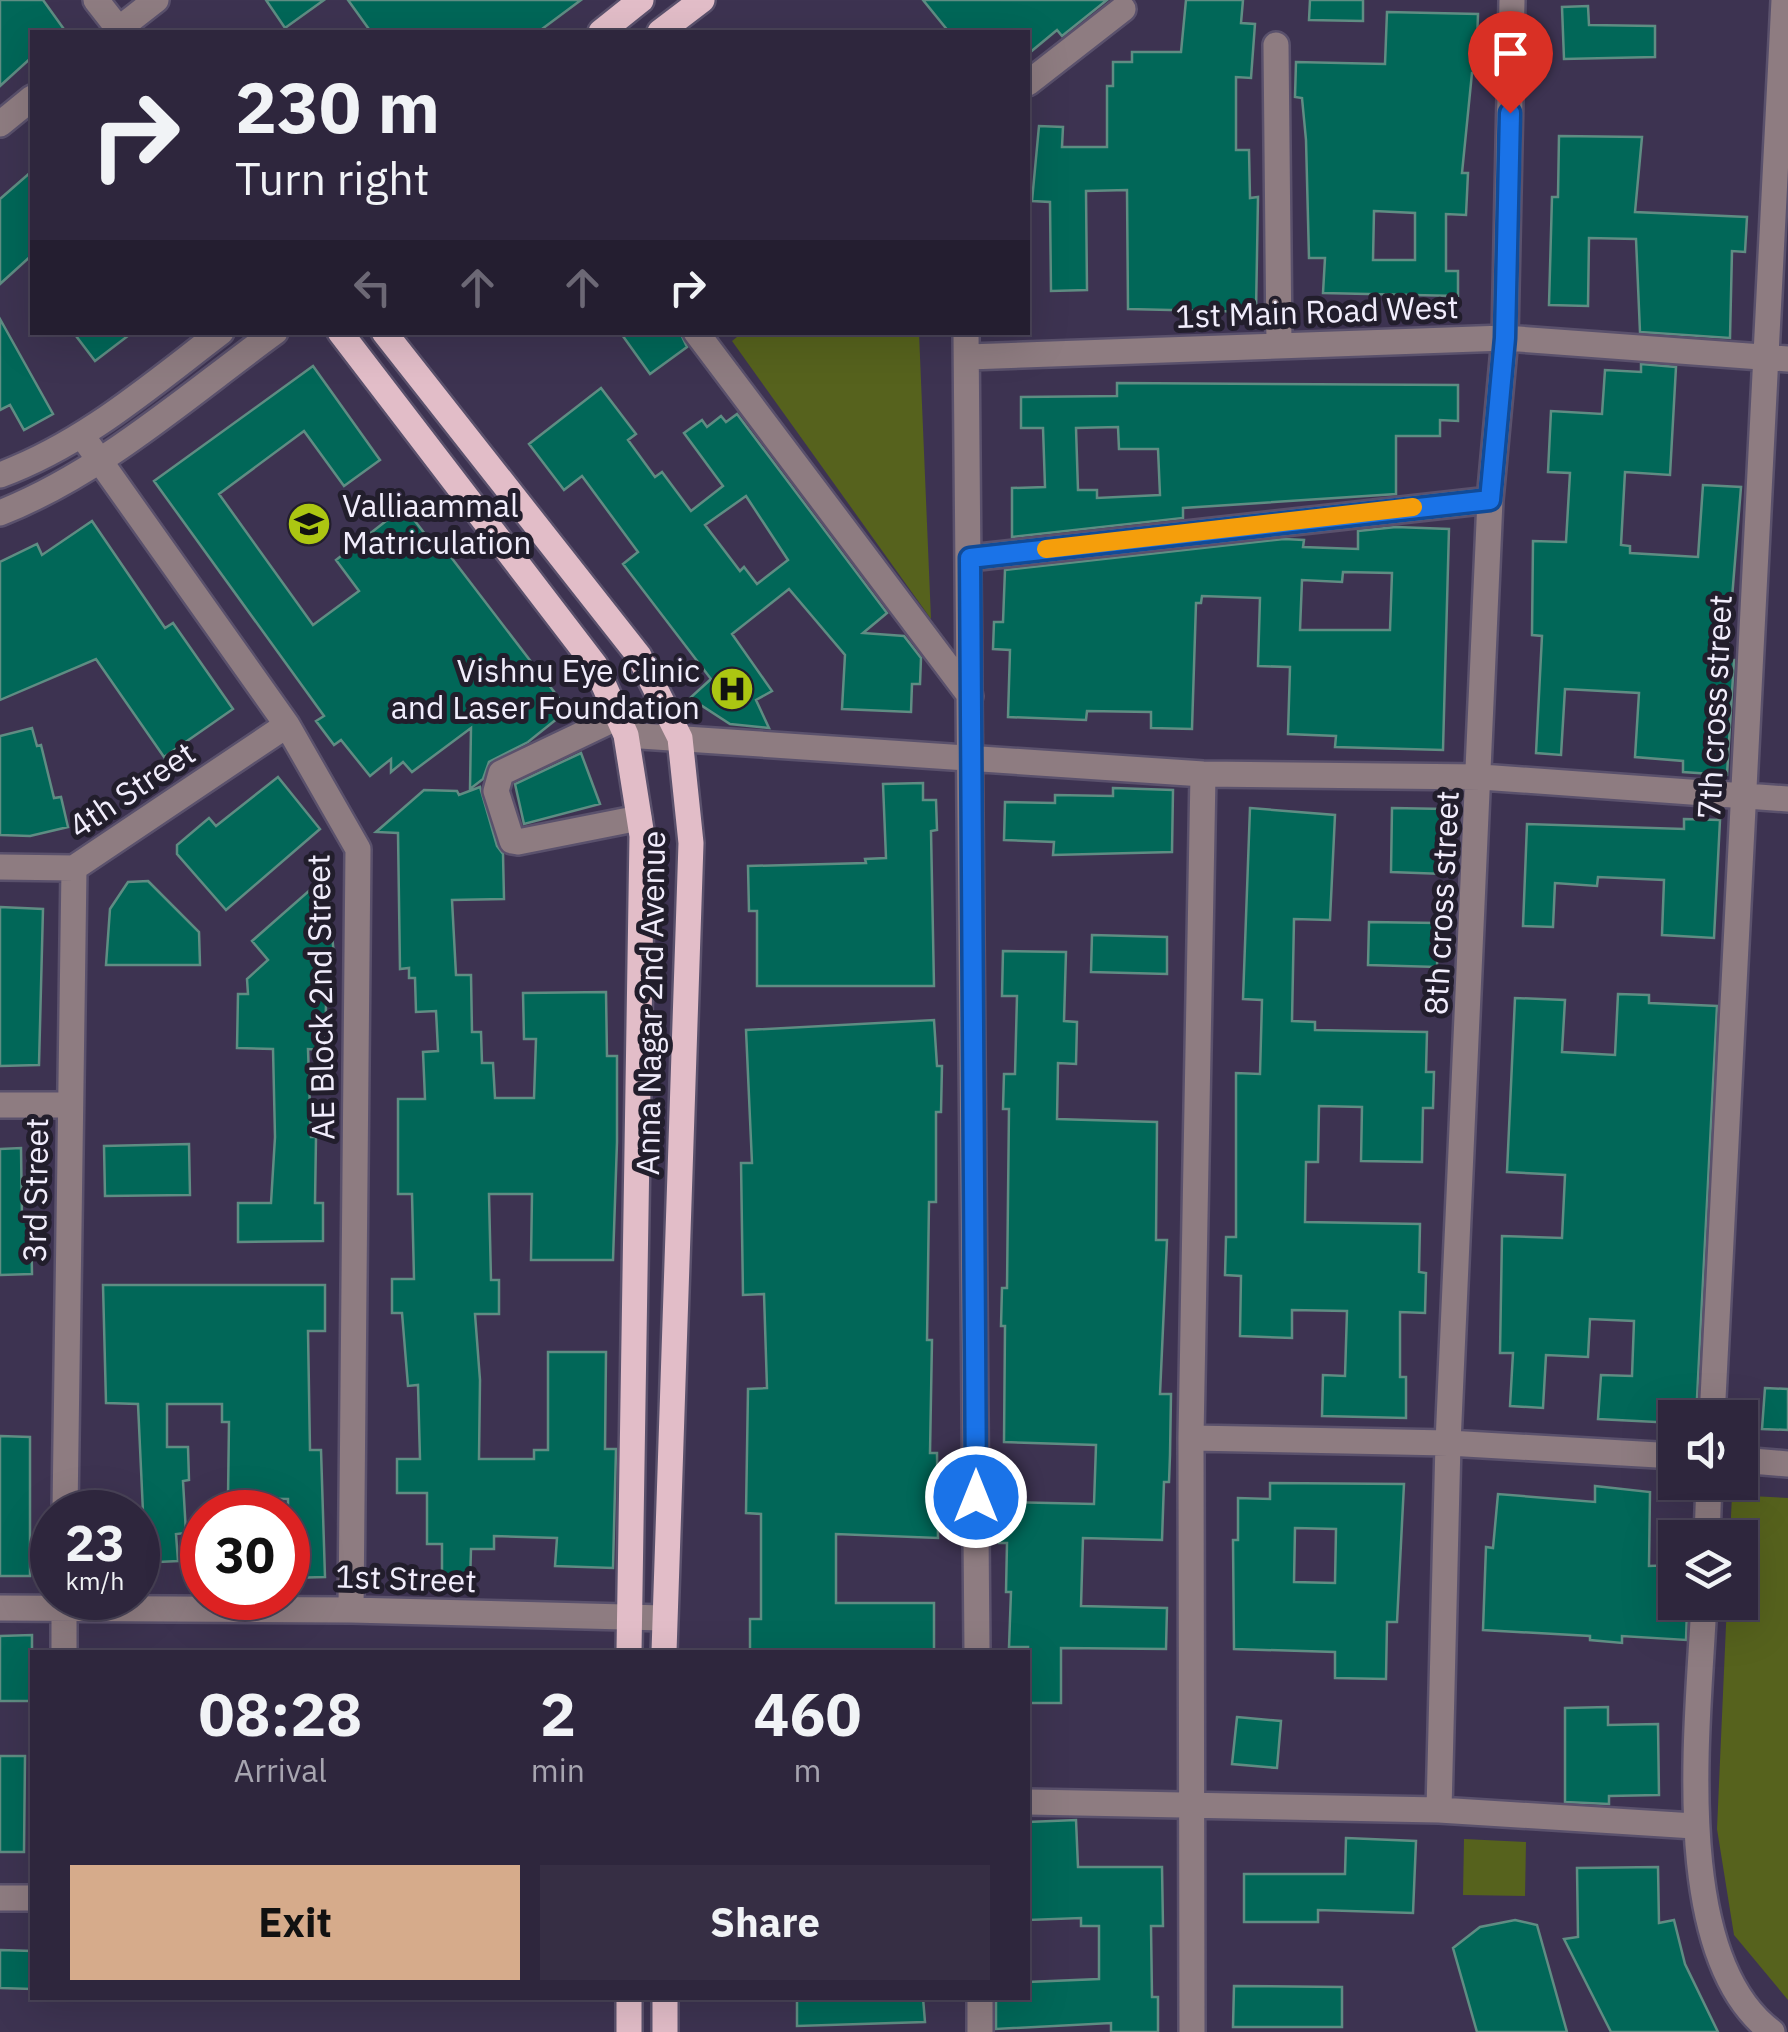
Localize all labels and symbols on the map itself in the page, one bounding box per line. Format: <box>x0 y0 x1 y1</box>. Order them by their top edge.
pin <box>1468 11 1553 114</box>
street label: 1st Main Road West <box>1175 285 1459 337</box>
place label: Valliaammal Matriculation <box>342 484 531 563</box>
school or university icon: Valliaammal Matriculation <box>286 501 332 547</box>
street label: 7th cross street <box>1687 594 1741 820</box>
place label: Vishnu Eye Clinic and Laser Foundation <box>391 649 700 728</box>
hospital icon: Vishnu Eye Clinic and Laser Foundation <box>709 666 755 712</box>
street label: 4th Street <box>60 732 203 847</box>
street label: 8th cross street <box>1414 790 1468 1016</box>
street label: Anna Nagar 2nd Avenue <box>626 830 674 1176</box>
street label: AE Block 2nd Street <box>297 854 343 1140</box>
street label: 3rd Street <box>13 1117 57 1263</box>
position arrow <box>924 1445 1028 1549</box>
speed limit sign: 30 <box>180 1490 310 1620</box>
street label: 1st Street <box>335 1555 477 1601</box>

